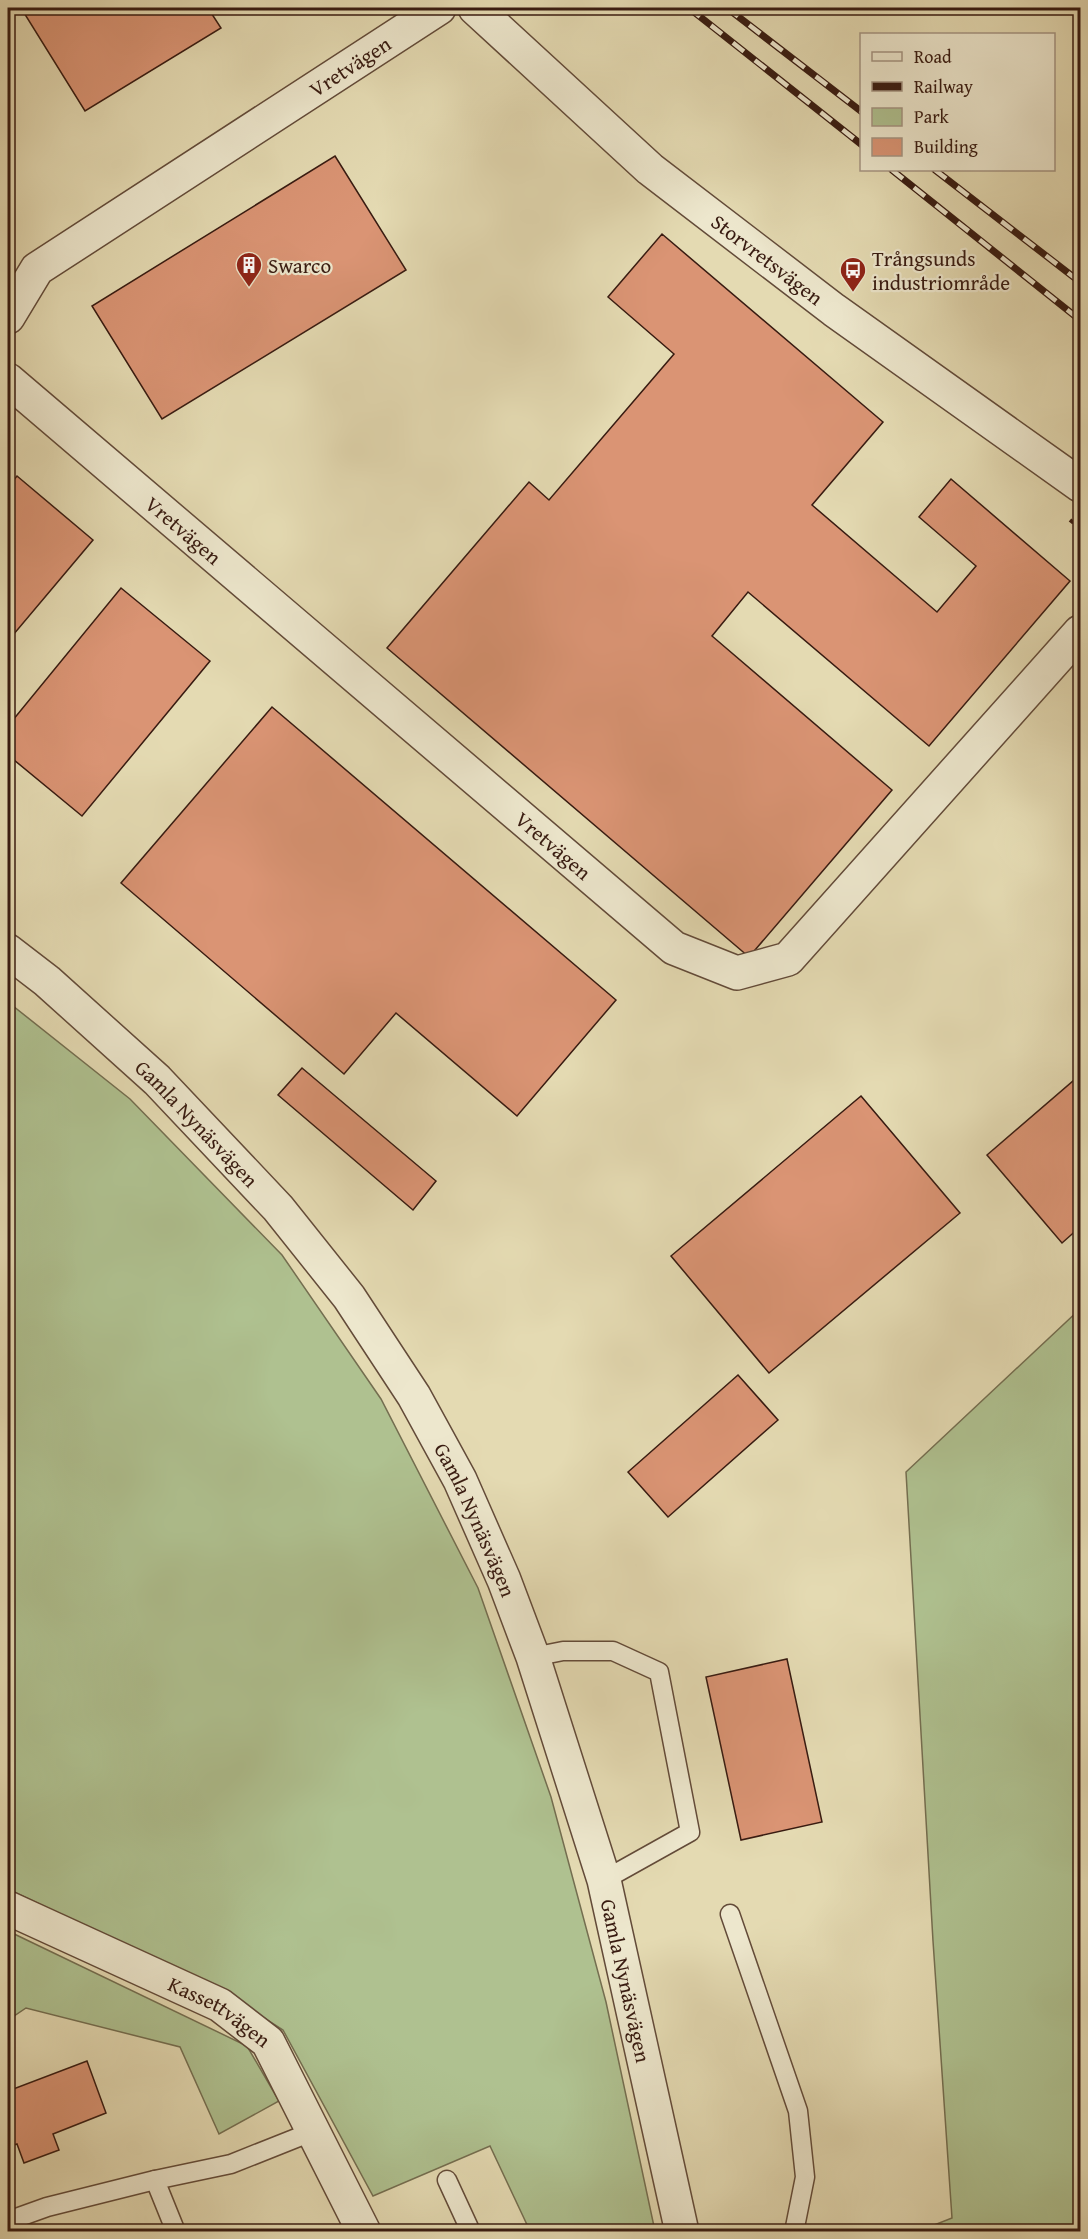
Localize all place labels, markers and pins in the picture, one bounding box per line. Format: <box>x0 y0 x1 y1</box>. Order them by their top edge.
place label: Trångsunds industriområde <box>872 243 1010 298</box>
building icon: Swarco <box>234 250 264 288</box>
place label: Swarco <box>268 250 331 281</box>
bus stop icon: Trångsunds industriområde <box>838 255 868 293</box>

